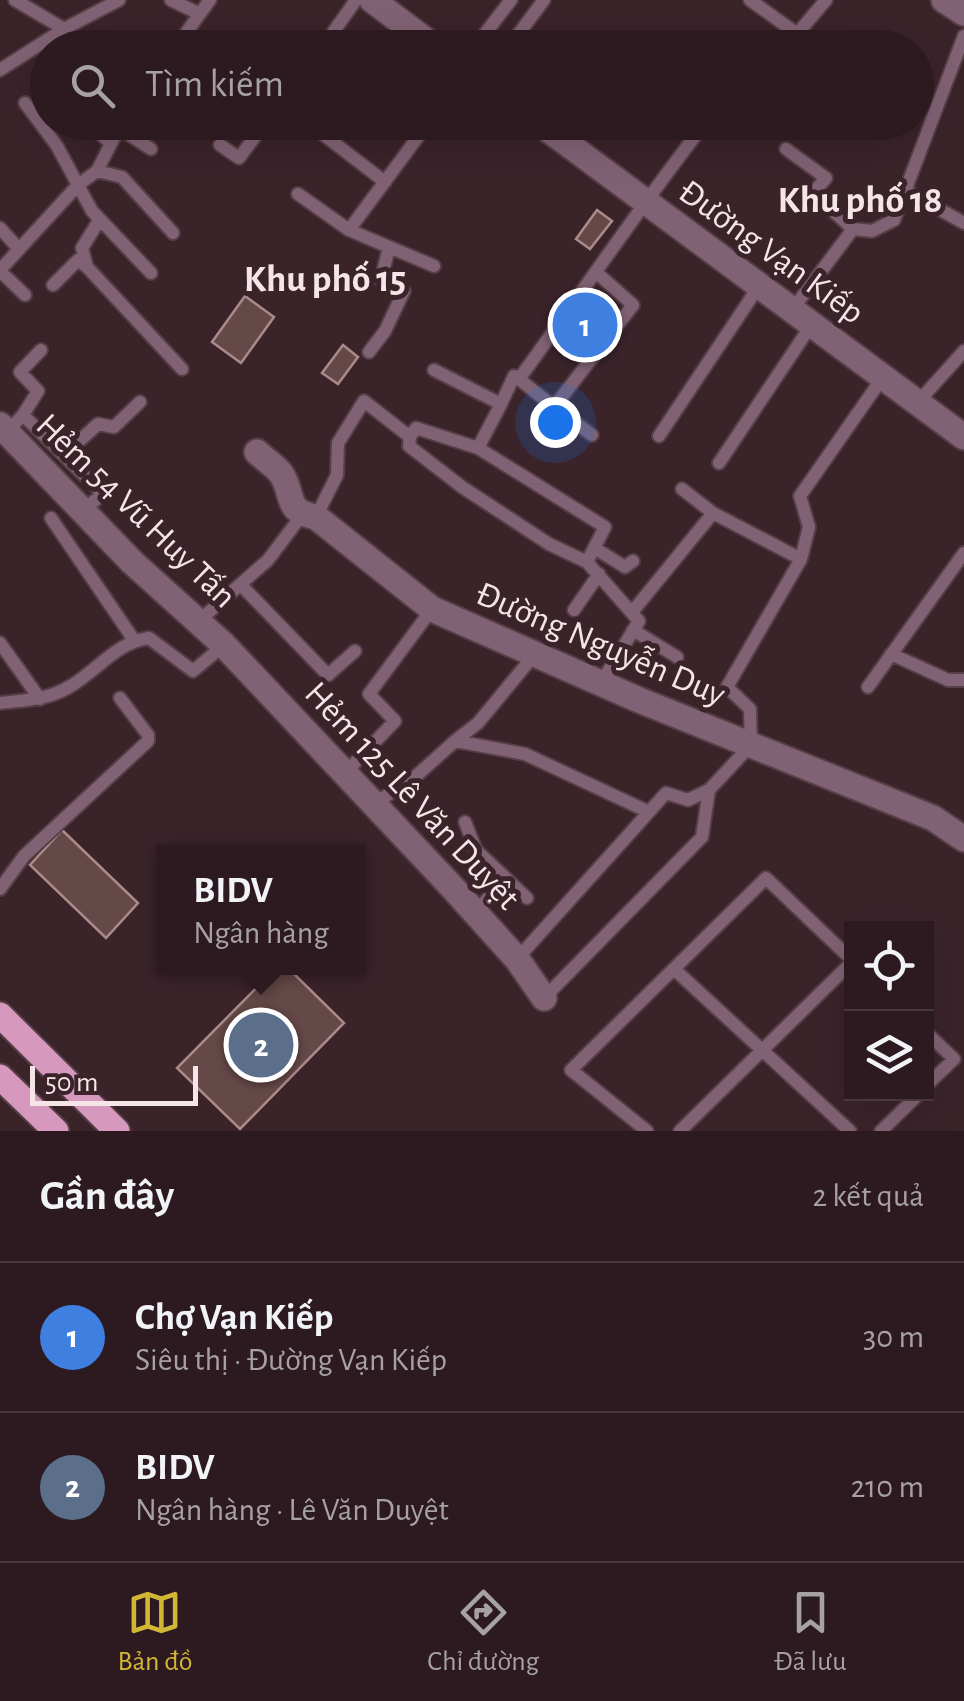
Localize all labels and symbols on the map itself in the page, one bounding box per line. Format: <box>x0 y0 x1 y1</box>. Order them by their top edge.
street label: Đường Vạn Kiếp <box>672 174 870 331</box>
district label: Khu phố 18 <box>778 181 942 220</box>
district label: Khu phố 15 <box>244 260 406 299</box>
pin: 1 <box>552 288 618 362</box>
your location <box>530 397 581 448</box>
street label: Hẻm 54 Vũ Huy Tấn <box>29 407 243 615</box>
street label: Đường Nguyễn Duy <box>471 575 731 713</box>
street label: Hẻm 125 Lê Văn Duyệt <box>298 676 526 916</box>
pin: 2 <box>228 1008 294 1082</box>
scale bar <box>30 1061 198 1106</box>

